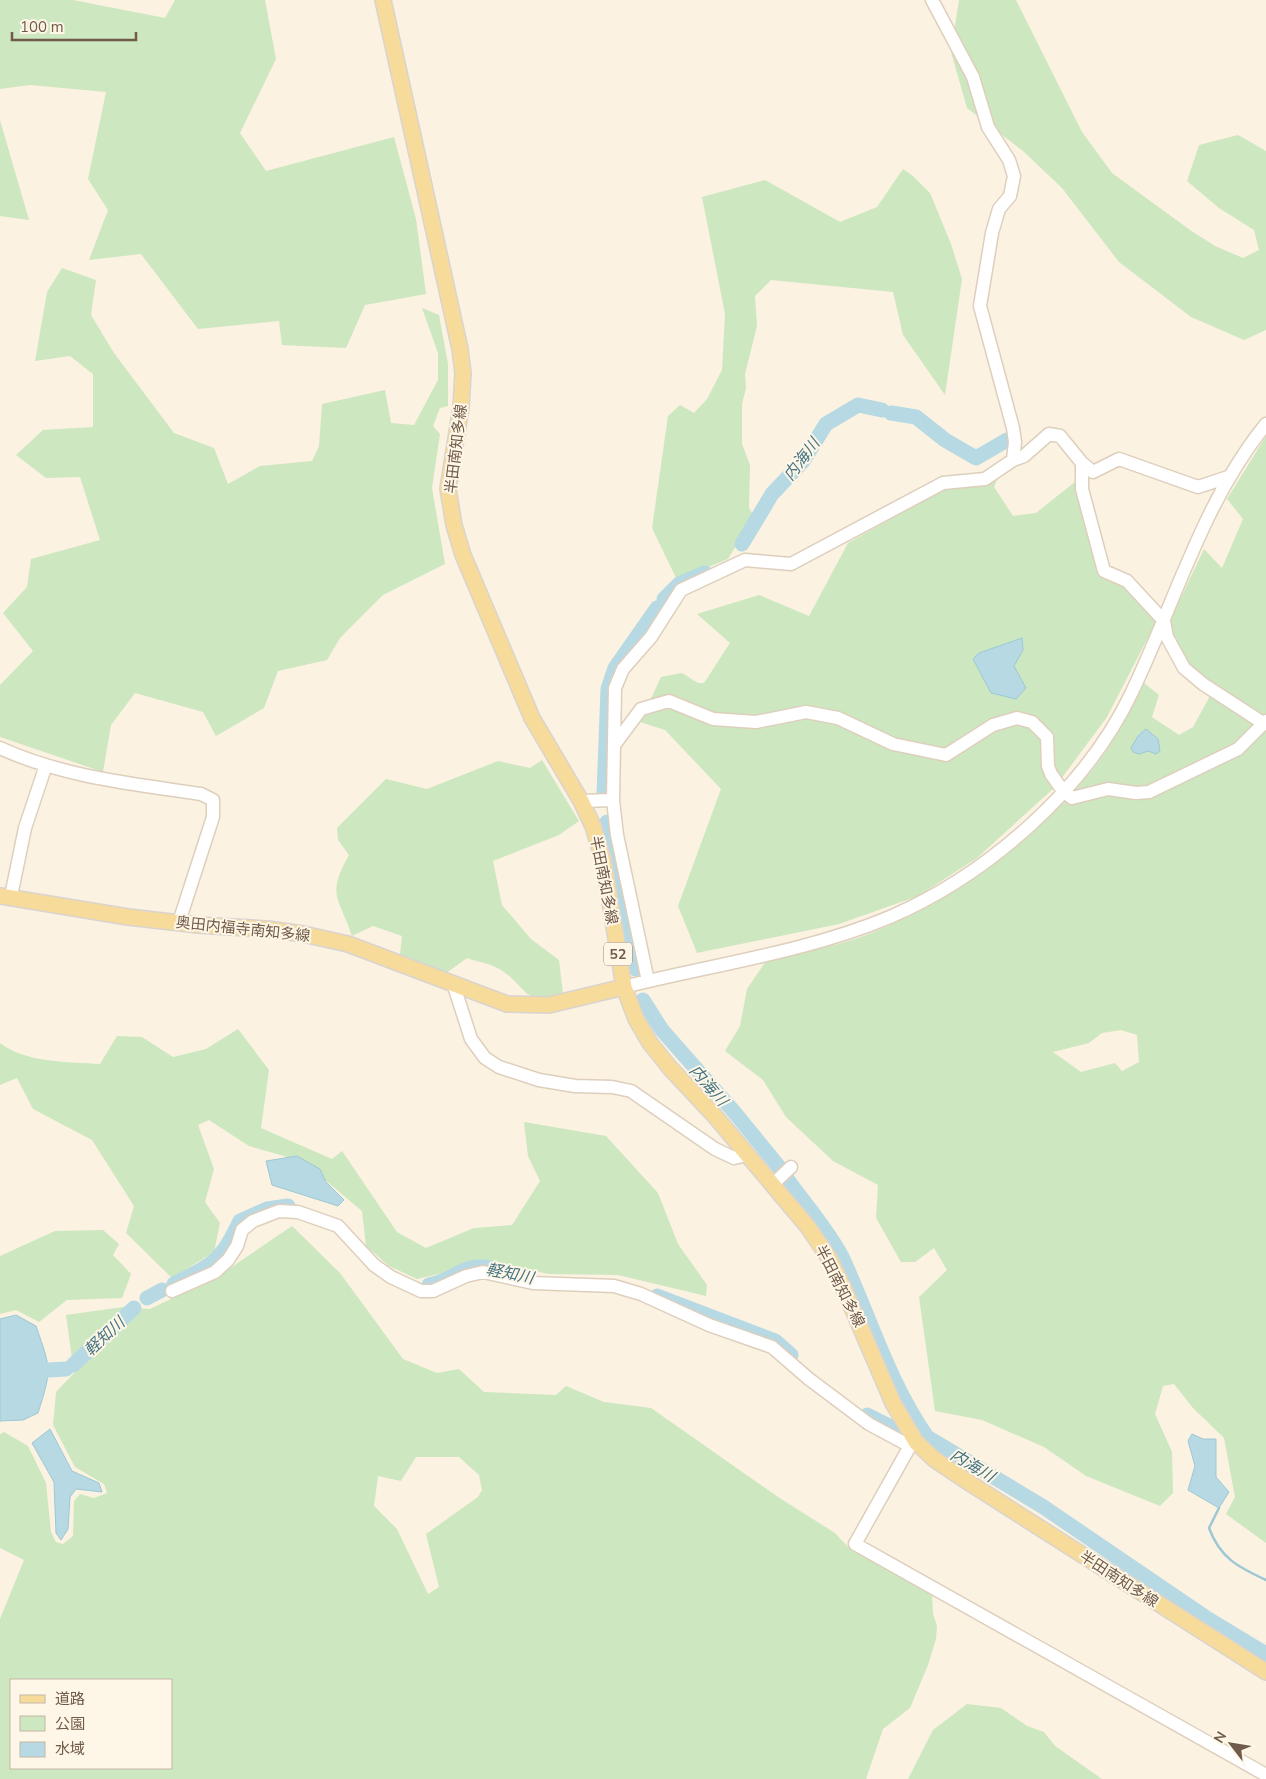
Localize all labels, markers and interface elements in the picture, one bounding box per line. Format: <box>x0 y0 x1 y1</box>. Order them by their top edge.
scale bar <box>12 10 136 42</box>
text: 100 m <box>20 17 64 37</box>
street label: 半田南知多線 <box>441 403 471 495</box>
water label: 内海川 <box>779 432 826 485</box>
street label: 半田南知多線 <box>586 834 622 926</box>
street label: 奥田内福寺南知多線 <box>175 912 311 946</box>
road number: 52 <box>604 942 632 966</box>
water label: 内海川 <box>684 1060 734 1112</box>
street label: 半田南知多線 <box>811 1241 869 1331</box>
water label: 軽知川 <box>484 1259 537 1290</box>
water label: 軽知川 <box>80 1311 131 1361</box>
water label: 内海川 <box>946 1444 1000 1489</box>
street label: 半田南知多線 <box>1076 1546 1162 1612</box>
legend <box>10 1679 172 1769</box>
text: 道路 <box>55 1689 85 1709</box>
text: 公園 <box>55 1714 85 1734</box>
north arrow <box>1206 1719 1256 1769</box>
text: N <box>1209 1728 1231 1747</box>
text: 水域 <box>55 1739 85 1759</box>

